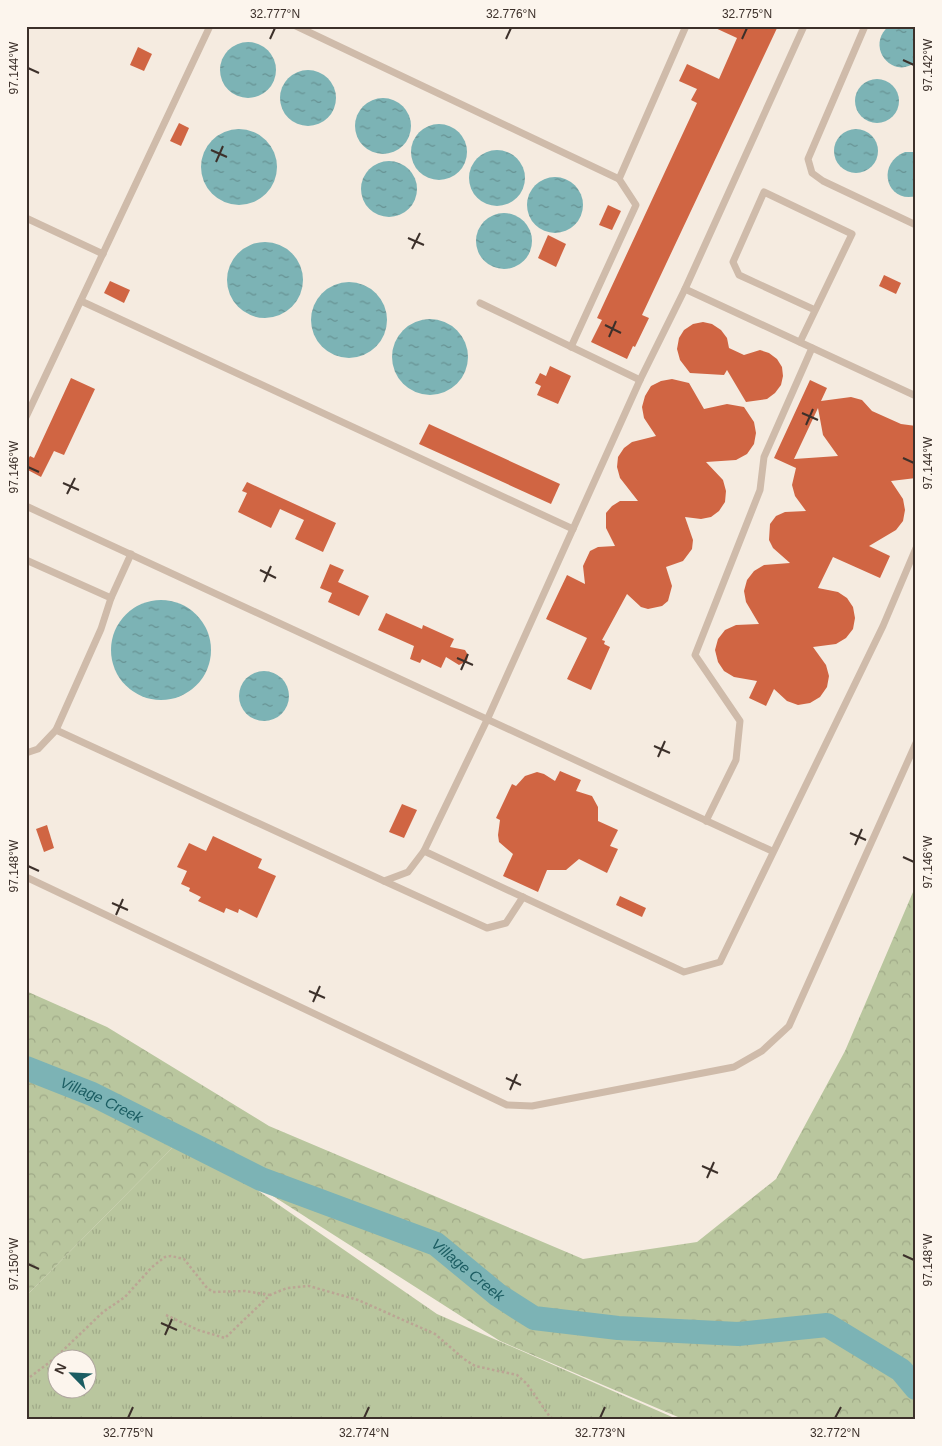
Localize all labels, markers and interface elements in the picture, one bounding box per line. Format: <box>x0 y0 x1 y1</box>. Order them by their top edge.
text: 32.777°N <box>250 7 300 21</box>
text: 32.776°N <box>486 7 536 21</box>
text: 32.775°N <box>722 7 772 21</box>
text: 97.142°W <box>921 38 935 91</box>
text: 97.144°W <box>7 41 21 94</box>
text: 97.144°W <box>921 436 935 489</box>
text: 97.146°W <box>7 440 21 493</box>
text: 97.146°W <box>921 835 935 888</box>
text: 97.148°W <box>7 839 21 892</box>
water label: Village Creek <box>58 1073 147 1127</box>
text: 97.148°W <box>921 1233 935 1286</box>
water label: Village Creek <box>428 1235 509 1305</box>
text: 97.150°W <box>7 1237 21 1290</box>
north arrow <box>48 1348 98 1398</box>
text: N <box>51 1361 69 1377</box>
text: 32.775°N <box>103 1426 153 1440</box>
text: 32.774°N <box>339 1426 389 1440</box>
text: 32.773°N <box>575 1426 625 1440</box>
text: 32.772°N <box>810 1426 860 1440</box>

